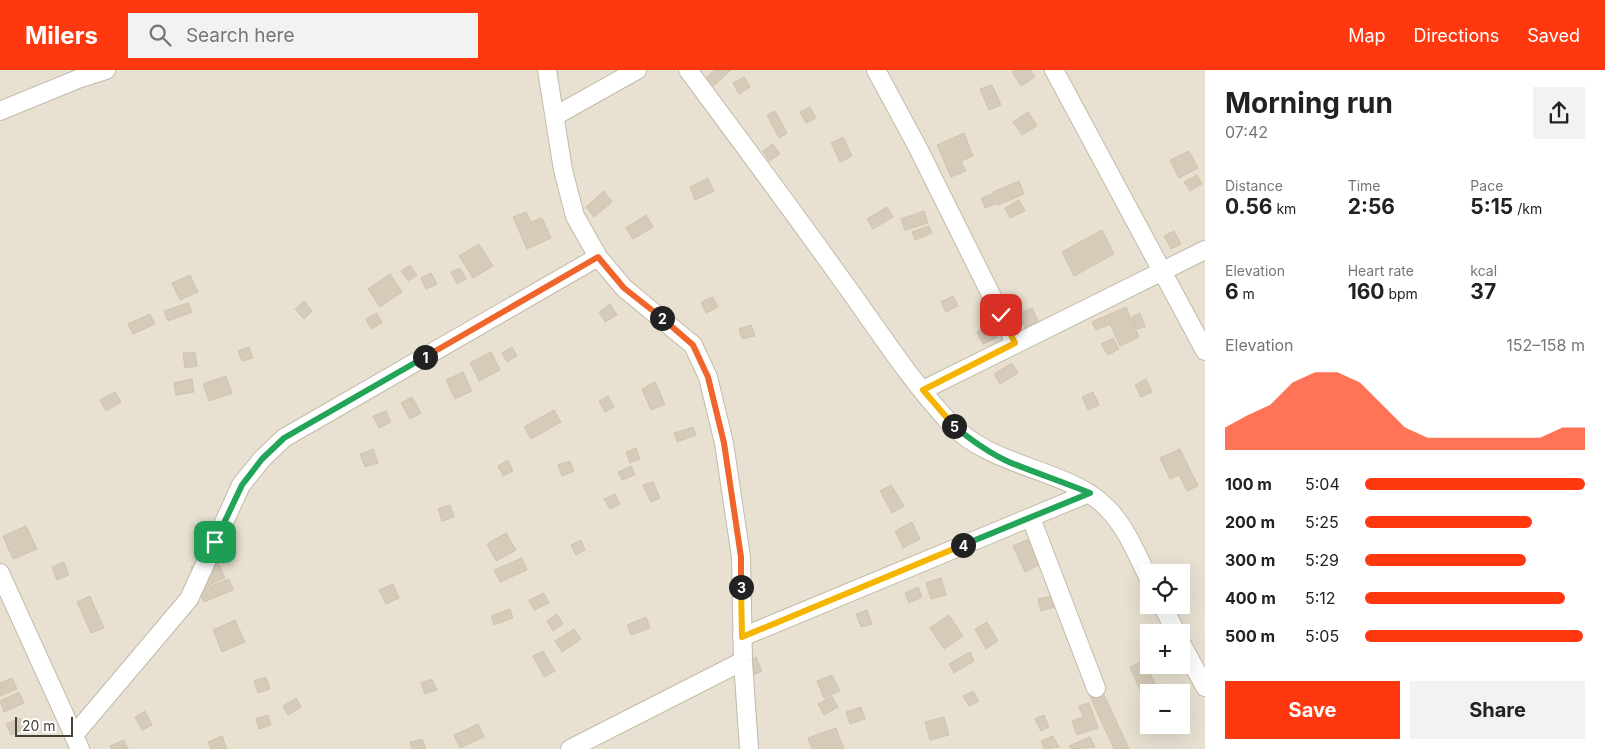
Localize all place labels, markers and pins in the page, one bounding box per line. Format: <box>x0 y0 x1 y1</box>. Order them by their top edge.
pin <box>980 294 1022 336</box>
pin: 2 <box>650 306 674 330</box>
pin: 1 <box>412 344 438 370</box>
pin: 5 <box>942 414 966 438</box>
pin <box>194 521 236 563</box>
pin: 4 <box>950 532 976 558</box>
pin: 3 <box>728 574 754 600</box>

